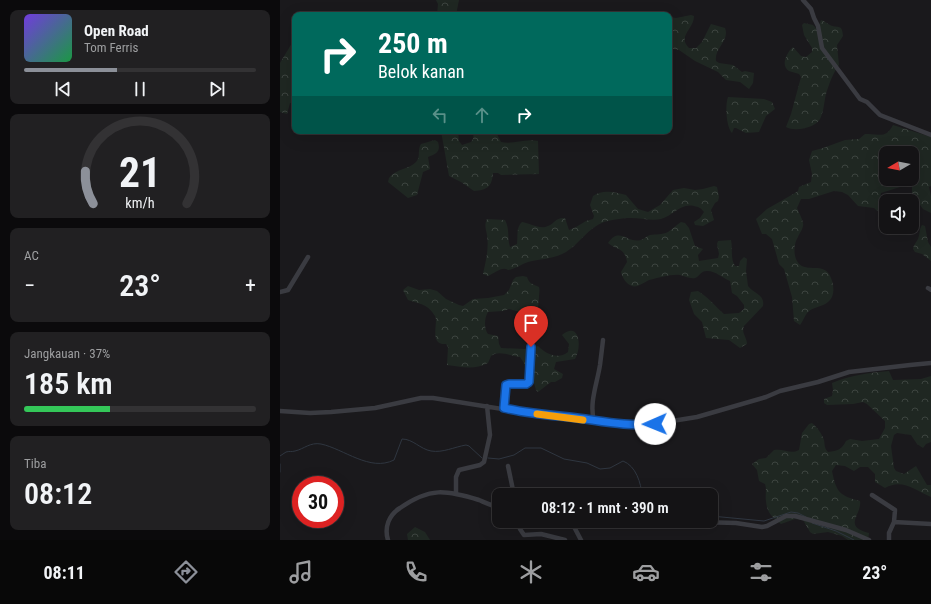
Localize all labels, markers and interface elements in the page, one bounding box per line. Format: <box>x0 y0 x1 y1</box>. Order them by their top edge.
text: Open Road <box>84 22 149 40</box>
text: 250 m <box>378 27 448 60</box>
icon: right <box>312 28 364 80</box>
text: Tom Ferris <box>84 40 138 55</box>
text: Belok kanan <box>378 61 464 82</box>
icon: previous <box>52 78 74 100</box>
icon: pause <box>129 78 151 100</box>
icon: next <box>206 78 228 100</box>
icon: left <box>429 104 451 126</box>
icon: ahead <box>471 104 493 126</box>
icon: right <box>513 104 535 126</box>
north arrow <box>879 146 919 186</box>
map controls <box>879 146 919 234</box>
text: 21 <box>119 148 161 197</box>
button: sound <box>879 194 919 234</box>
text: km/h <box>125 195 155 211</box>
text: AC <box>24 248 39 263</box>
text: 23° <box>119 268 161 303</box>
text: − <box>24 273 35 298</box>
text: + <box>245 273 256 298</box>
pin <box>514 306 548 347</box>
icon: arrive <box>520 312 542 334</box>
text: Jangkauan · 37% <box>24 346 110 361</box>
text: 185 km <box>24 366 113 401</box>
position arrow <box>634 403 676 445</box>
text: Tiba <box>24 456 46 471</box>
text: 08:12 <box>24 476 92 511</box>
speed limit sign: 30 <box>292 476 344 528</box>
text: 08:12 · 1 mnt · 390 m <box>541 499 669 517</box>
icon: directions <box>172 558 200 586</box>
icon: music <box>287 558 315 586</box>
icon: phone <box>402 558 430 586</box>
icon: climate <box>517 558 545 586</box>
icon: car <box>632 558 660 586</box>
icon: filters <box>747 558 775 586</box>
text: 08:11 <box>44 562 85 583</box>
text: 23° <box>862 562 887 583</box>

